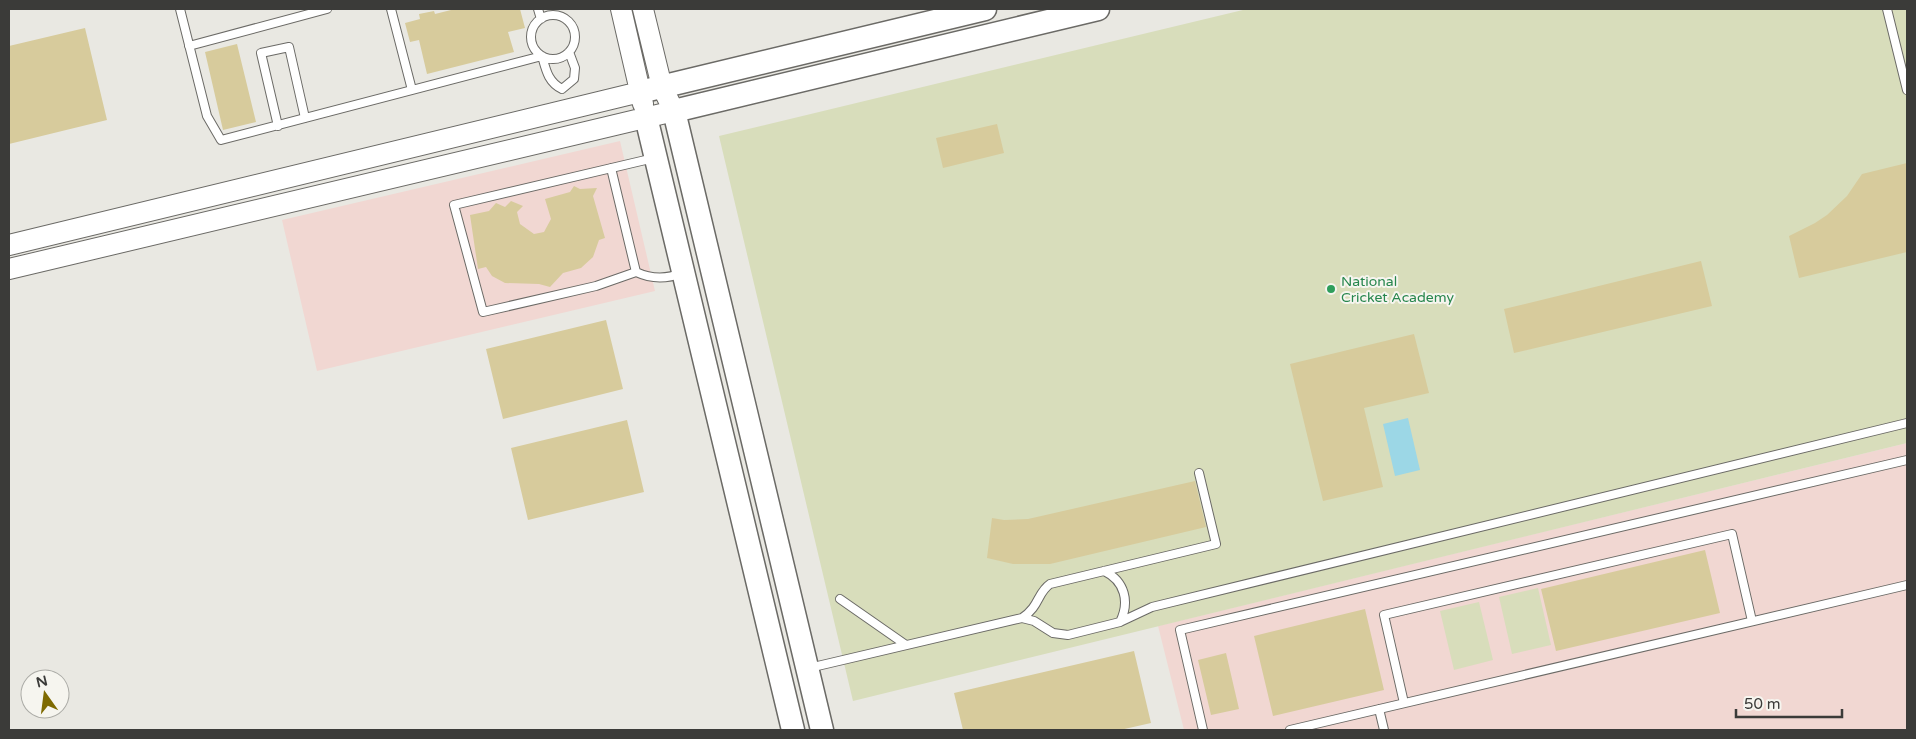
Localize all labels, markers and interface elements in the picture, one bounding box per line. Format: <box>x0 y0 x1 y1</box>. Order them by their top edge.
place label: National Cricket Academy <box>1341 273 1454 306</box>
marker: National Cricket Academy <box>1325 283 1337 295</box>
north arrow <box>20 669 70 719</box>
text: N <box>34 672 49 691</box>
scale bar <box>1736 686 1842 718</box>
text: 50 m <box>1744 695 1781 713</box>

